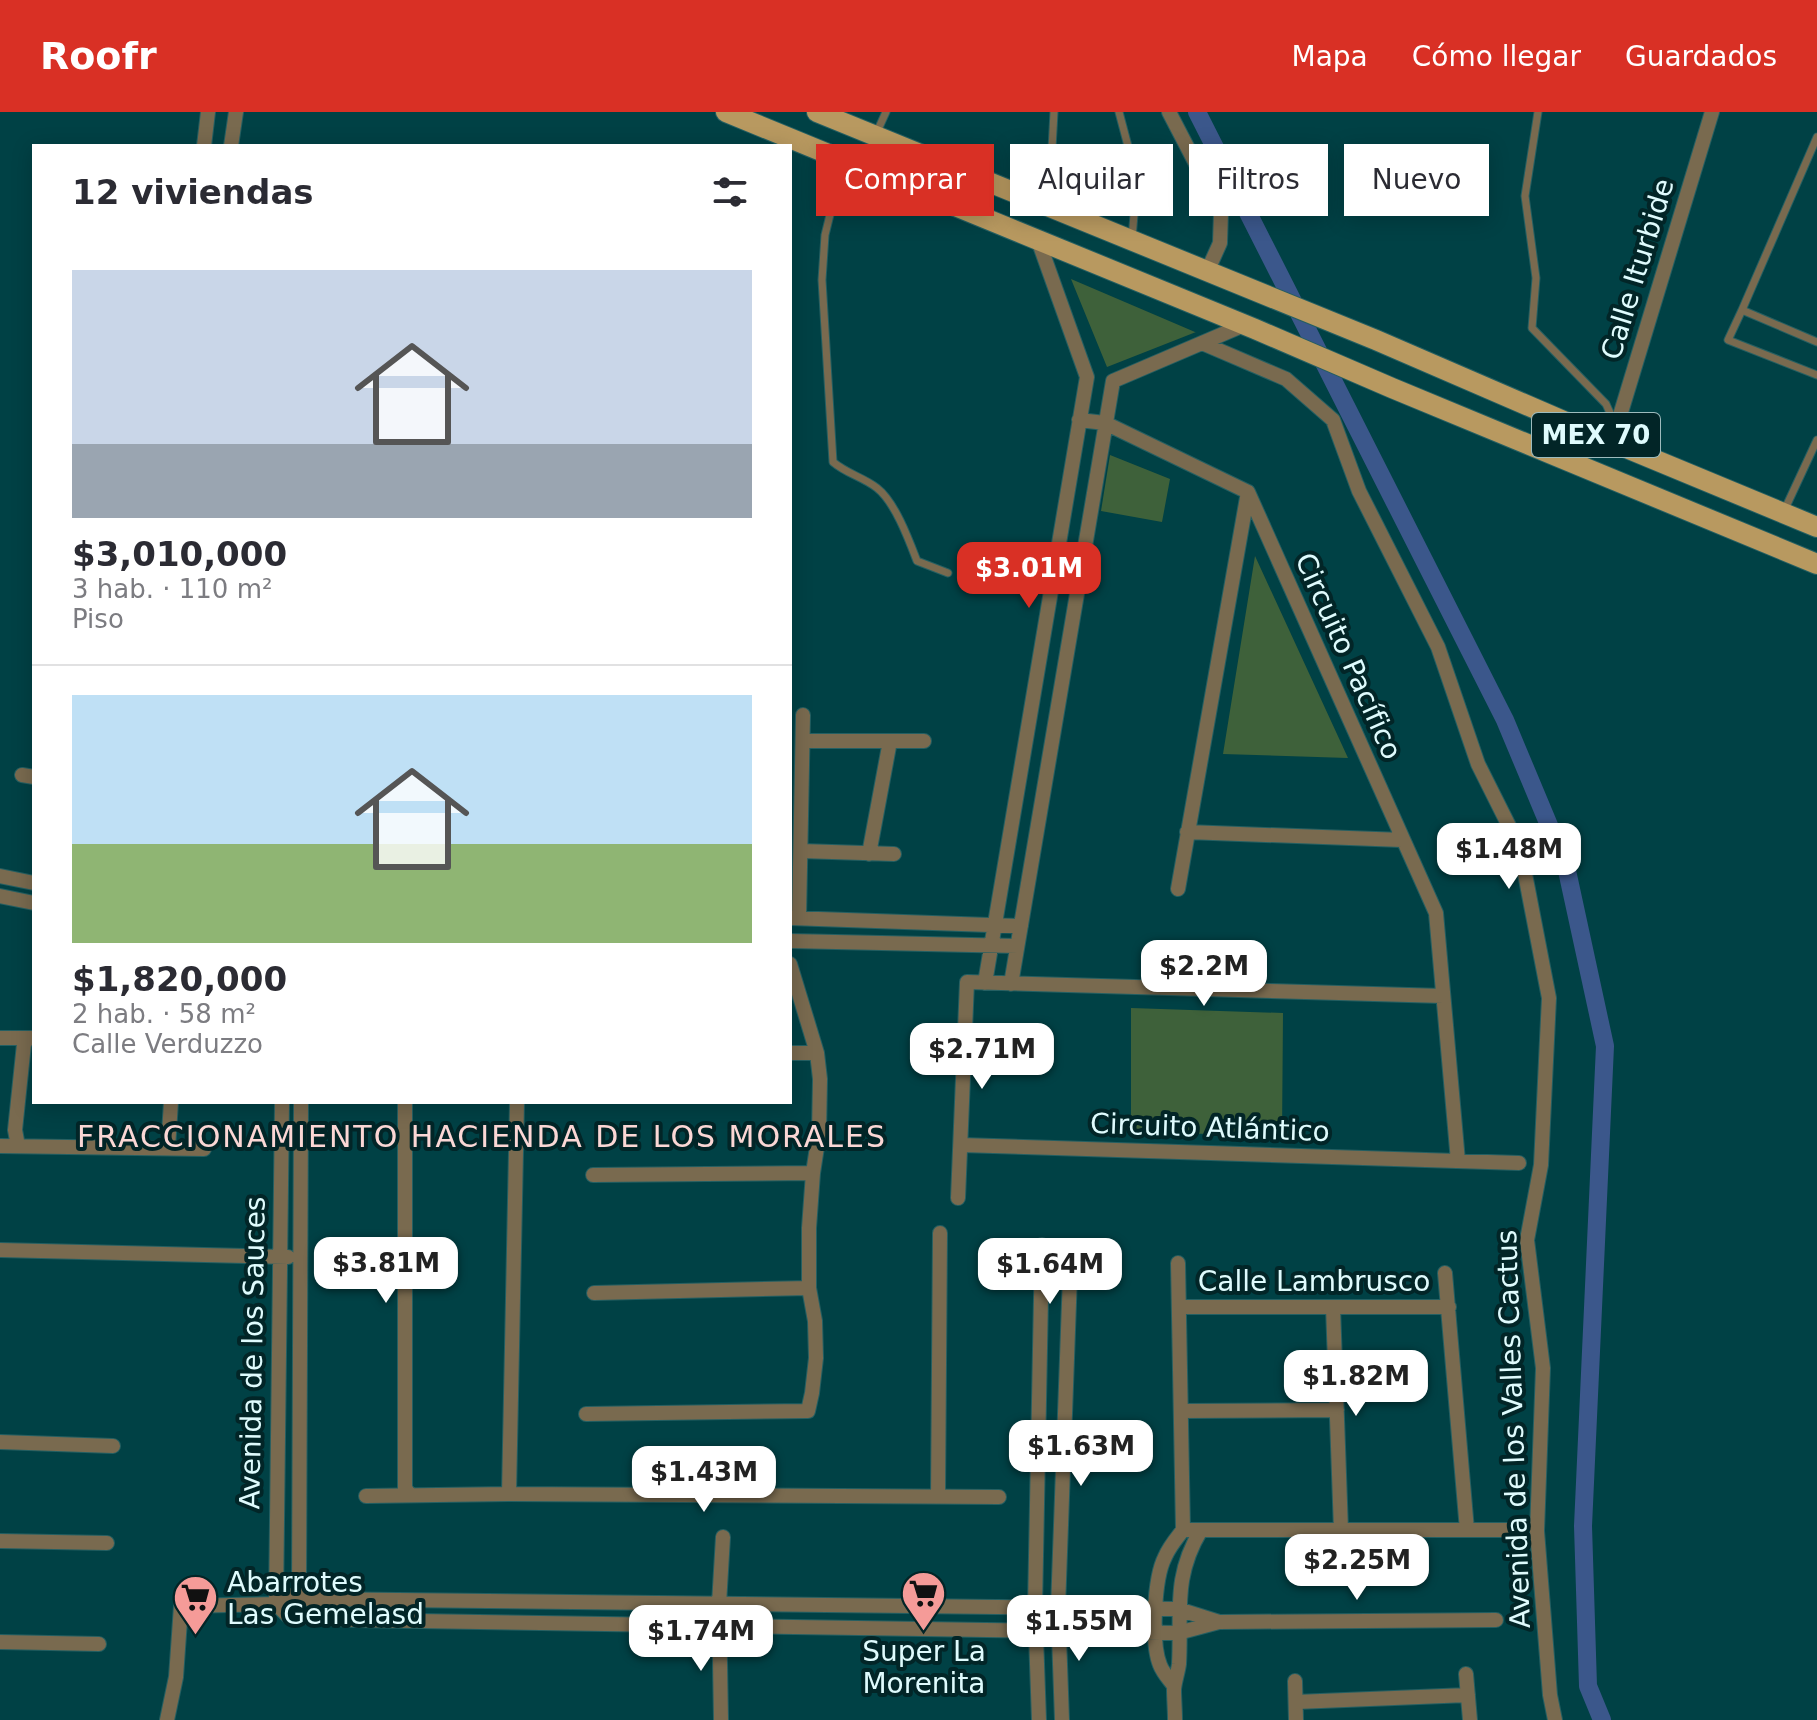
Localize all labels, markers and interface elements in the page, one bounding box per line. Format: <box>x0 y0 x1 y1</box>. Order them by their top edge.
text: Roofr <box>40 34 157 78</box>
text: Mapa <box>1291 40 1368 73</box>
text: Cómo llegar <box>1412 40 1581 73</box>
text: Guardados <box>1625 40 1777 73</box>
chip: Comprar <box>816 144 994 216</box>
chip: Alquilar <box>1010 144 1173 216</box>
chip: Filtros <box>1189 144 1328 216</box>
chip: Nuevo <box>1344 144 1489 216</box>
icon: filters <box>708 170 752 214</box>
text: 12 viviendas <box>72 172 314 212</box>
street label: Calle Iturbide <box>1594 175 1681 364</box>
icon: home <box>340 322 484 466</box>
road number: MEX 70 <box>1532 413 1660 457</box>
text: $3,010,000 <box>72 534 287 574</box>
pin: $3.01M <box>964 542 1094 610</box>
street label: Circuito Pacífico <box>1288 548 1409 764</box>
text: $3.01M <box>975 553 1083 583</box>
text: 3 hab. · 110 m² <box>72 574 272 604</box>
text: Piso <box>72 604 124 634</box>
icon: home <box>340 747 484 891</box>
pin: $1.48M <box>1444 823 1574 891</box>
text: $1.48M <box>1455 834 1563 864</box>
pin: $2.2M <box>1148 940 1260 1008</box>
text: $2.2M <box>1159 951 1249 981</box>
text: $1,820,000 <box>72 959 287 999</box>
text: 2 hab. · 58 m² <box>72 999 256 1029</box>
pin: $2.71M <box>917 1023 1047 1091</box>
text: Calle Verduzzo <box>72 1029 263 1059</box>
text: $2.71M <box>928 1034 1036 1064</box>
street label: Circuito Atlántico <box>1090 1107 1330 1148</box>
district label: FRACCIONAMIENTO HACIENDA DE LOS MORALES <box>77 1119 887 1154</box>
street label: Avenida de los Sauces <box>233 1196 272 1510</box>
street label: Avenida de los Valles Cactus <box>1490 1229 1537 1629</box>
pin: $3.81M <box>321 1237 451 1305</box>
pin: $1.64M <box>985 1238 1115 1306</box>
text: $3.81M <box>332 1248 440 1278</box>
text: $1.64M <box>996 1249 1104 1279</box>
street label: Calle Lambrusco <box>1198 1265 1430 1298</box>
pin: $1.82M <box>1291 1350 1421 1418</box>
text: $1.82M <box>1302 1361 1410 1391</box>
pin: $1.63M <box>1016 1420 1146 1488</box>
text: $1.63M <box>1027 1431 1135 1461</box>
pin: $1.43M <box>639 1446 769 1514</box>
text: $1.43M <box>650 1457 758 1487</box>
pin: $2.25M <box>1292 1534 1422 1602</box>
text: $2.25M <box>1303 1545 1411 1575</box>
place label: Abarrotes Las Gemelasd <box>227 1566 424 1631</box>
supermarket icon: Super La Morenita <box>900 1570 948 1633</box>
supermarket icon: Abarrotes Las Gemelasd <box>172 1574 220 1637</box>
pin: $1.55M <box>1014 1595 1144 1663</box>
pin: $1.74M <box>636 1605 766 1673</box>
text: $1.55M <box>1025 1606 1133 1636</box>
text: $1.74M <box>647 1616 755 1646</box>
place label: Super La Morenita <box>862 1635 986 1700</box>

